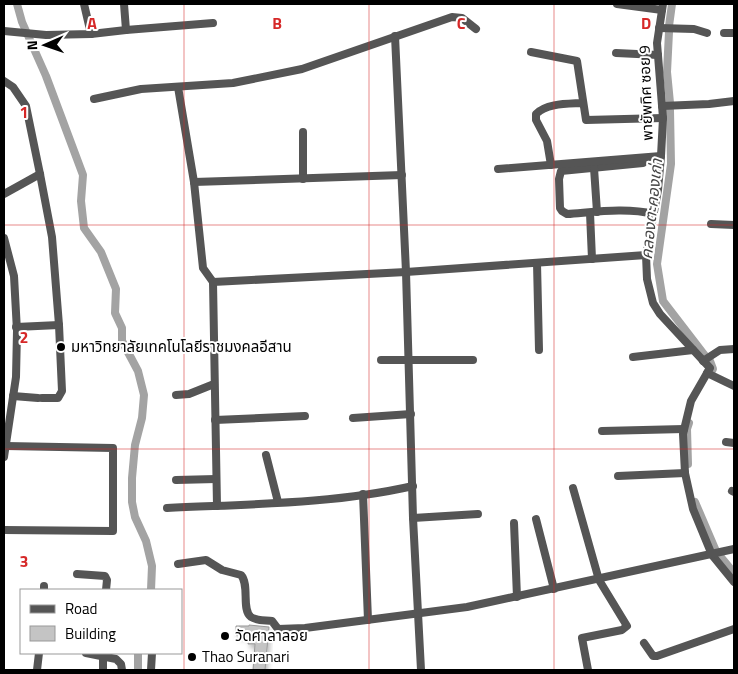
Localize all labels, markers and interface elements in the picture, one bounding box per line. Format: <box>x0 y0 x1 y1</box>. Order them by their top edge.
text: A <box>87 11 97 35</box>
text: B <box>272 11 282 35</box>
text: C <box>457 11 466 35</box>
text: D <box>641 11 651 35</box>
north arrow <box>20 20 70 70</box>
text: N <box>21 40 42 51</box>
street label: พายัพทิศ ซอย 9 <box>632 45 659 141</box>
text: 1 <box>20 100 28 124</box>
water label: คลองตะคองเก่า <box>634 156 668 260</box>
text: 2 <box>20 325 28 349</box>
place label: มหาวิทยาลัยเทคโนโลยีราชมงคลอีสาน <box>71 335 292 358</box>
marker: มหาวิทยาลัยเทคโนโลยีราชมงคลอีสาน <box>55 341 67 353</box>
text: 3 <box>20 549 28 573</box>
legend <box>20 589 182 654</box>
text: Road <box>65 597 97 620</box>
text: Building <box>65 622 116 645</box>
place label: วัดศาลาลอย <box>235 624 308 647</box>
marker: วัดศาลาลอย <box>219 630 231 642</box>
place label: Thao Suranari <box>202 645 290 668</box>
marker: Thao Suranari <box>186 651 198 663</box>

